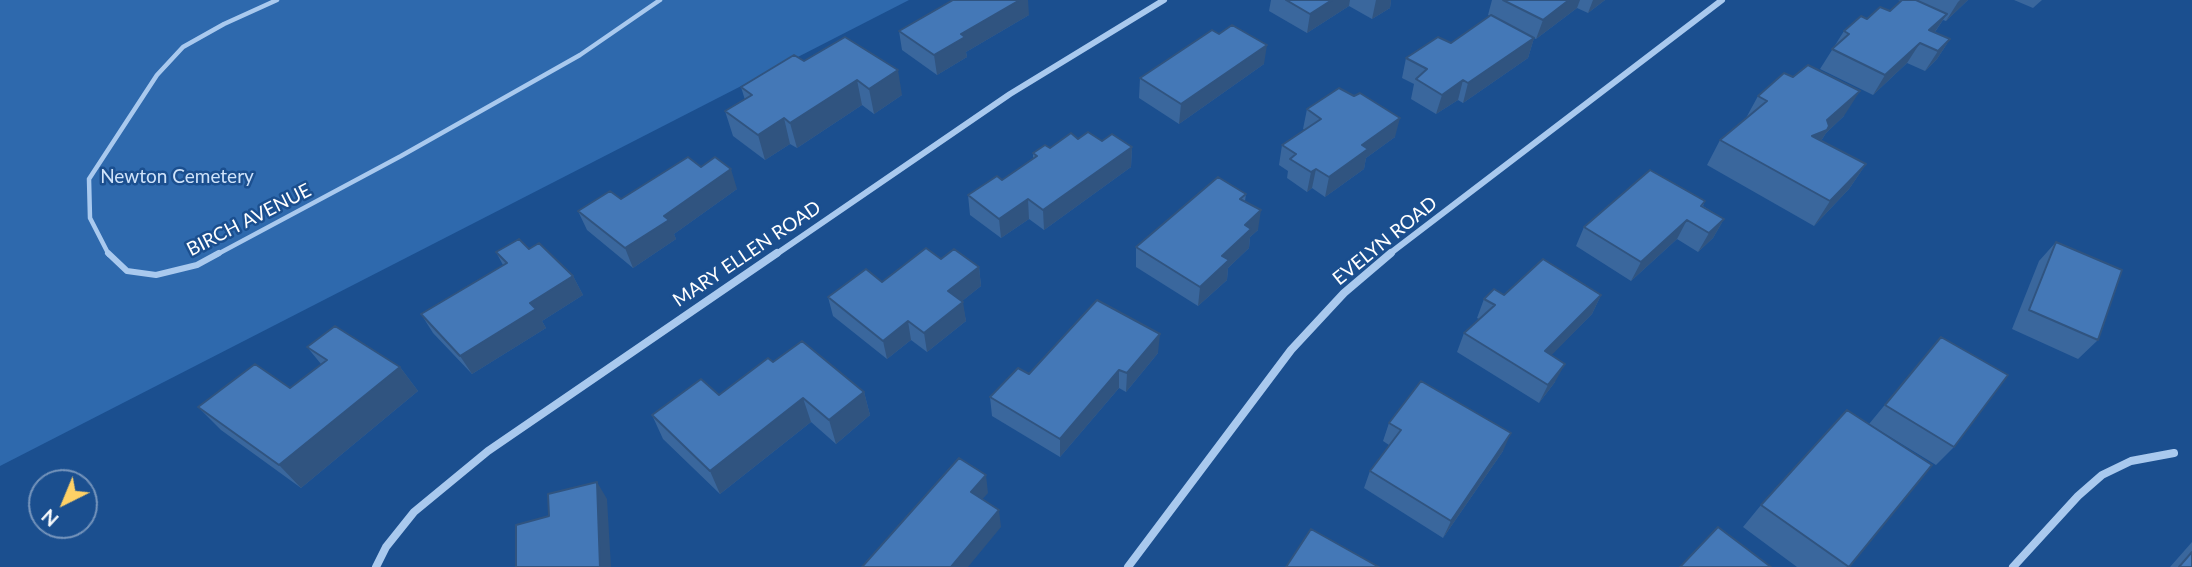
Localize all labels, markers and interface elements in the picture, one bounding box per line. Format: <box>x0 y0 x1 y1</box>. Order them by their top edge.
park label: Newton Cemetery <box>100 166 254 188</box>
street label: BIRCH AVENUE <box>183 179 315 261</box>
street label: EVELYN ROAD <box>1328 192 1442 290</box>
street label: MARY ELLEN ROAD <box>669 196 825 312</box>
north arrow <box>28 469 98 539</box>
text: N <box>37 505 63 532</box>

